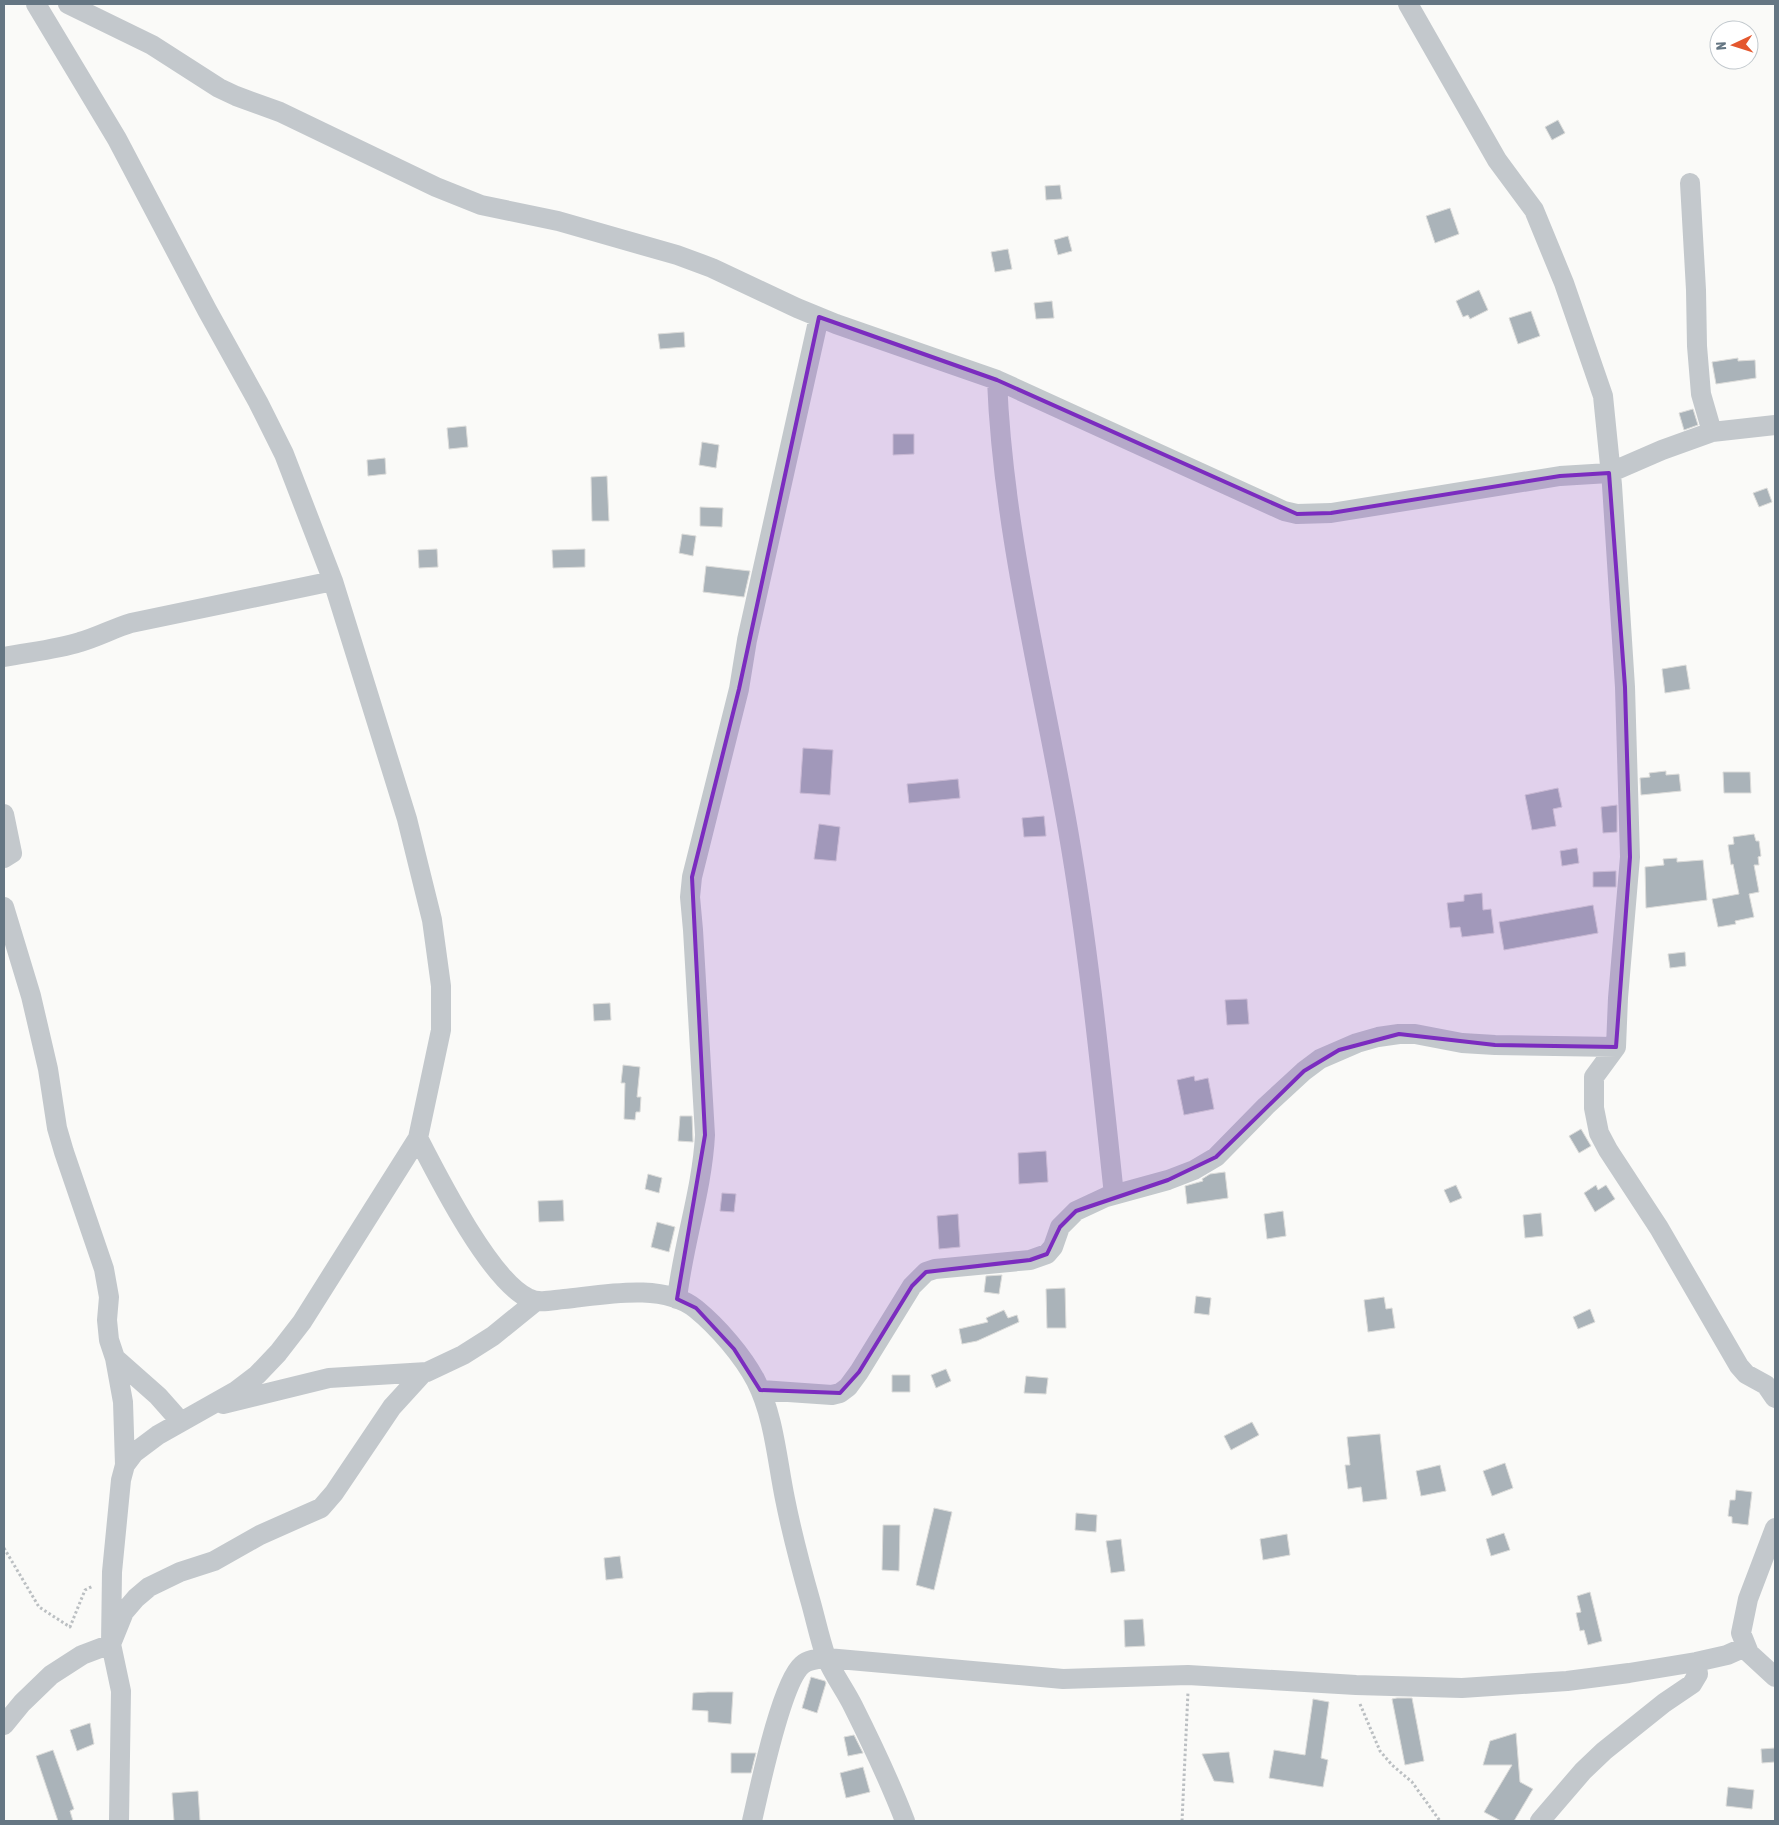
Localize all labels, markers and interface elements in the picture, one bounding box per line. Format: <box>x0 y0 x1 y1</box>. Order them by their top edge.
north arrow <box>1709 20 1759 70</box>
text: N <box>1713 41 1729 51</box>

